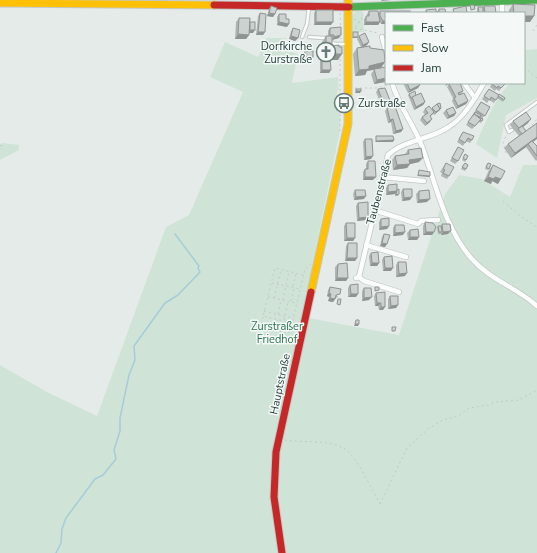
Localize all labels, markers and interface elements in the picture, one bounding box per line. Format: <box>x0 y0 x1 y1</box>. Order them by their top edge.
legend <box>385 12 525 84</box>
text: Fast <box>421 20 444 36</box>
place label: Dorfkirche Zurstraße <box>261 39 312 67</box>
text: Slow <box>421 40 449 56</box>
church icon: Dorfkirche Zurstraße <box>315 41 337 63</box>
text: Jam <box>420 60 442 76</box>
bus stop icon: Zurstraße <box>333 92 355 114</box>
place label: Zurstraße <box>358 96 406 111</box>
street label: Taubenstraße <box>363 157 395 227</box>
park label: Zurstraßer Friedhof <box>251 319 303 347</box>
street label: Hauptstraße <box>266 352 294 416</box>

